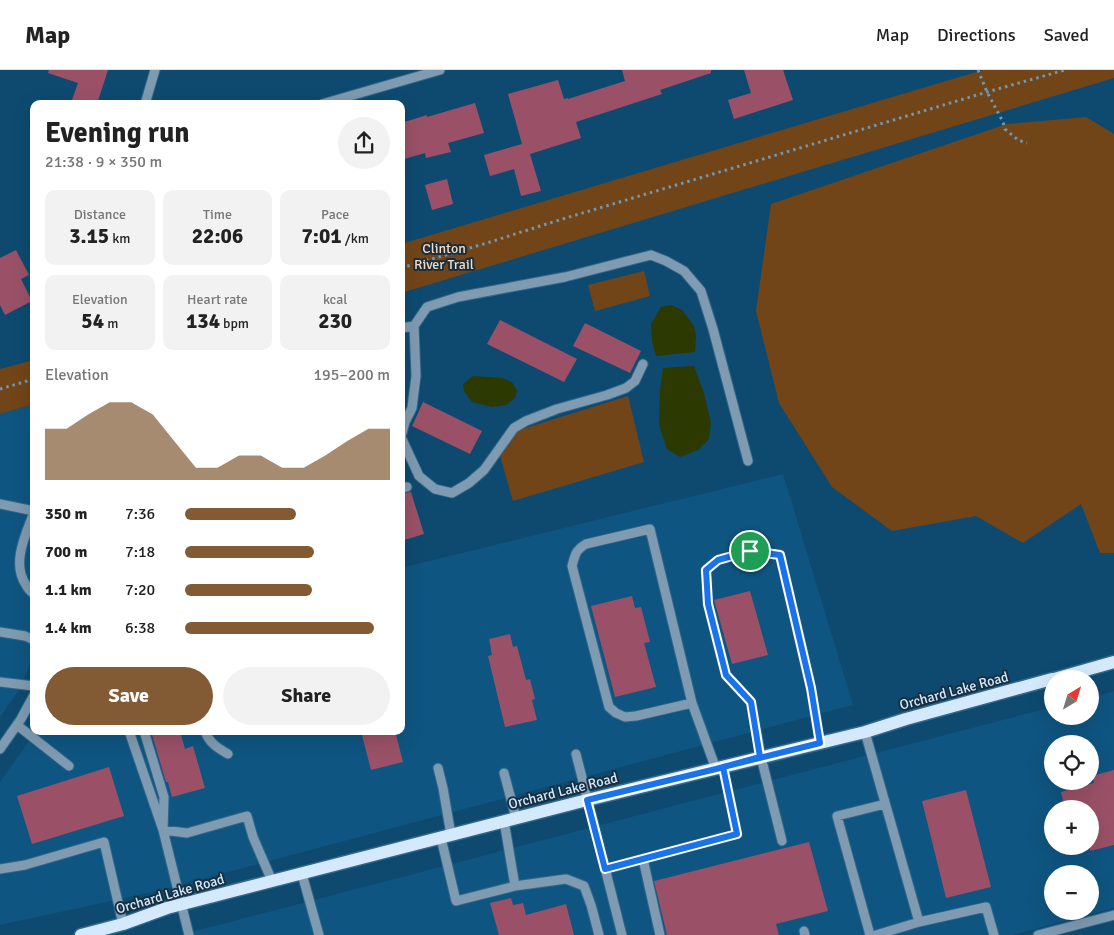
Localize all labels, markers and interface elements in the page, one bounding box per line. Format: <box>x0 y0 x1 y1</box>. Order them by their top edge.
text: Map <box>25 20 70 50</box>
text: Map <box>876 24 909 46</box>
text: Directions <box>937 24 1016 46</box>
text: Saved <box>1044 24 1089 46</box>
text: Evening run <box>45 116 190 150</box>
button: share <box>338 117 390 169</box>
text: 21:38 · 9 × 350 m <box>45 152 162 172</box>
text: Distance <box>74 206 126 223</box>
text: Time <box>203 206 232 223</box>
text: Pace <box>321 206 349 223</box>
text: 3.15 <box>69 223 109 249</box>
text: 22:06 <box>192 223 243 249</box>
text: 7:01 <box>301 223 342 249</box>
text: km <box>109 230 130 247</box>
text: /km <box>342 230 369 247</box>
park label: Clinton River Trail <box>414 240 474 273</box>
text: Elevation <box>72 291 128 308</box>
text: Heart rate <box>187 291 248 308</box>
text: kcal <box>323 291 347 308</box>
text: 54 <box>81 308 104 334</box>
text: 134 <box>186 308 220 334</box>
text: 230 <box>318 308 352 334</box>
text: m <box>104 315 118 332</box>
text: bpm <box>220 315 249 332</box>
text: Elevation <box>45 365 109 385</box>
text: 195–200 m <box>313 365 390 385</box>
text: 350 m <box>45 504 87 524</box>
text: 7:36 <box>125 504 155 524</box>
pin <box>729 530 771 572</box>
icon: arrive <box>736 537 764 565</box>
text: 700 m <box>45 542 87 562</box>
text: 7:18 <box>125 542 155 562</box>
text: 1.1 km <box>45 580 92 600</box>
text: 7:20 <box>125 580 155 600</box>
text: 1.4 km <box>45 618 92 638</box>
text: 6:38 <box>125 618 155 638</box>
button: Save <box>45 667 213 725</box>
button: Share <box>223 667 390 725</box>
street label: Orchard Lake Road <box>898 668 1010 714</box>
north arrow <box>1044 670 1099 725</box>
map controls <box>1044 670 1099 920</box>
button: locate <box>1044 735 1099 790</box>
street label: Orchard Lake Road <box>507 769 619 813</box>
button: + <box>1044 800 1099 855</box>
button: − <box>1044 865 1099 920</box>
street label: Orchard Lake Road <box>114 870 226 918</box>

